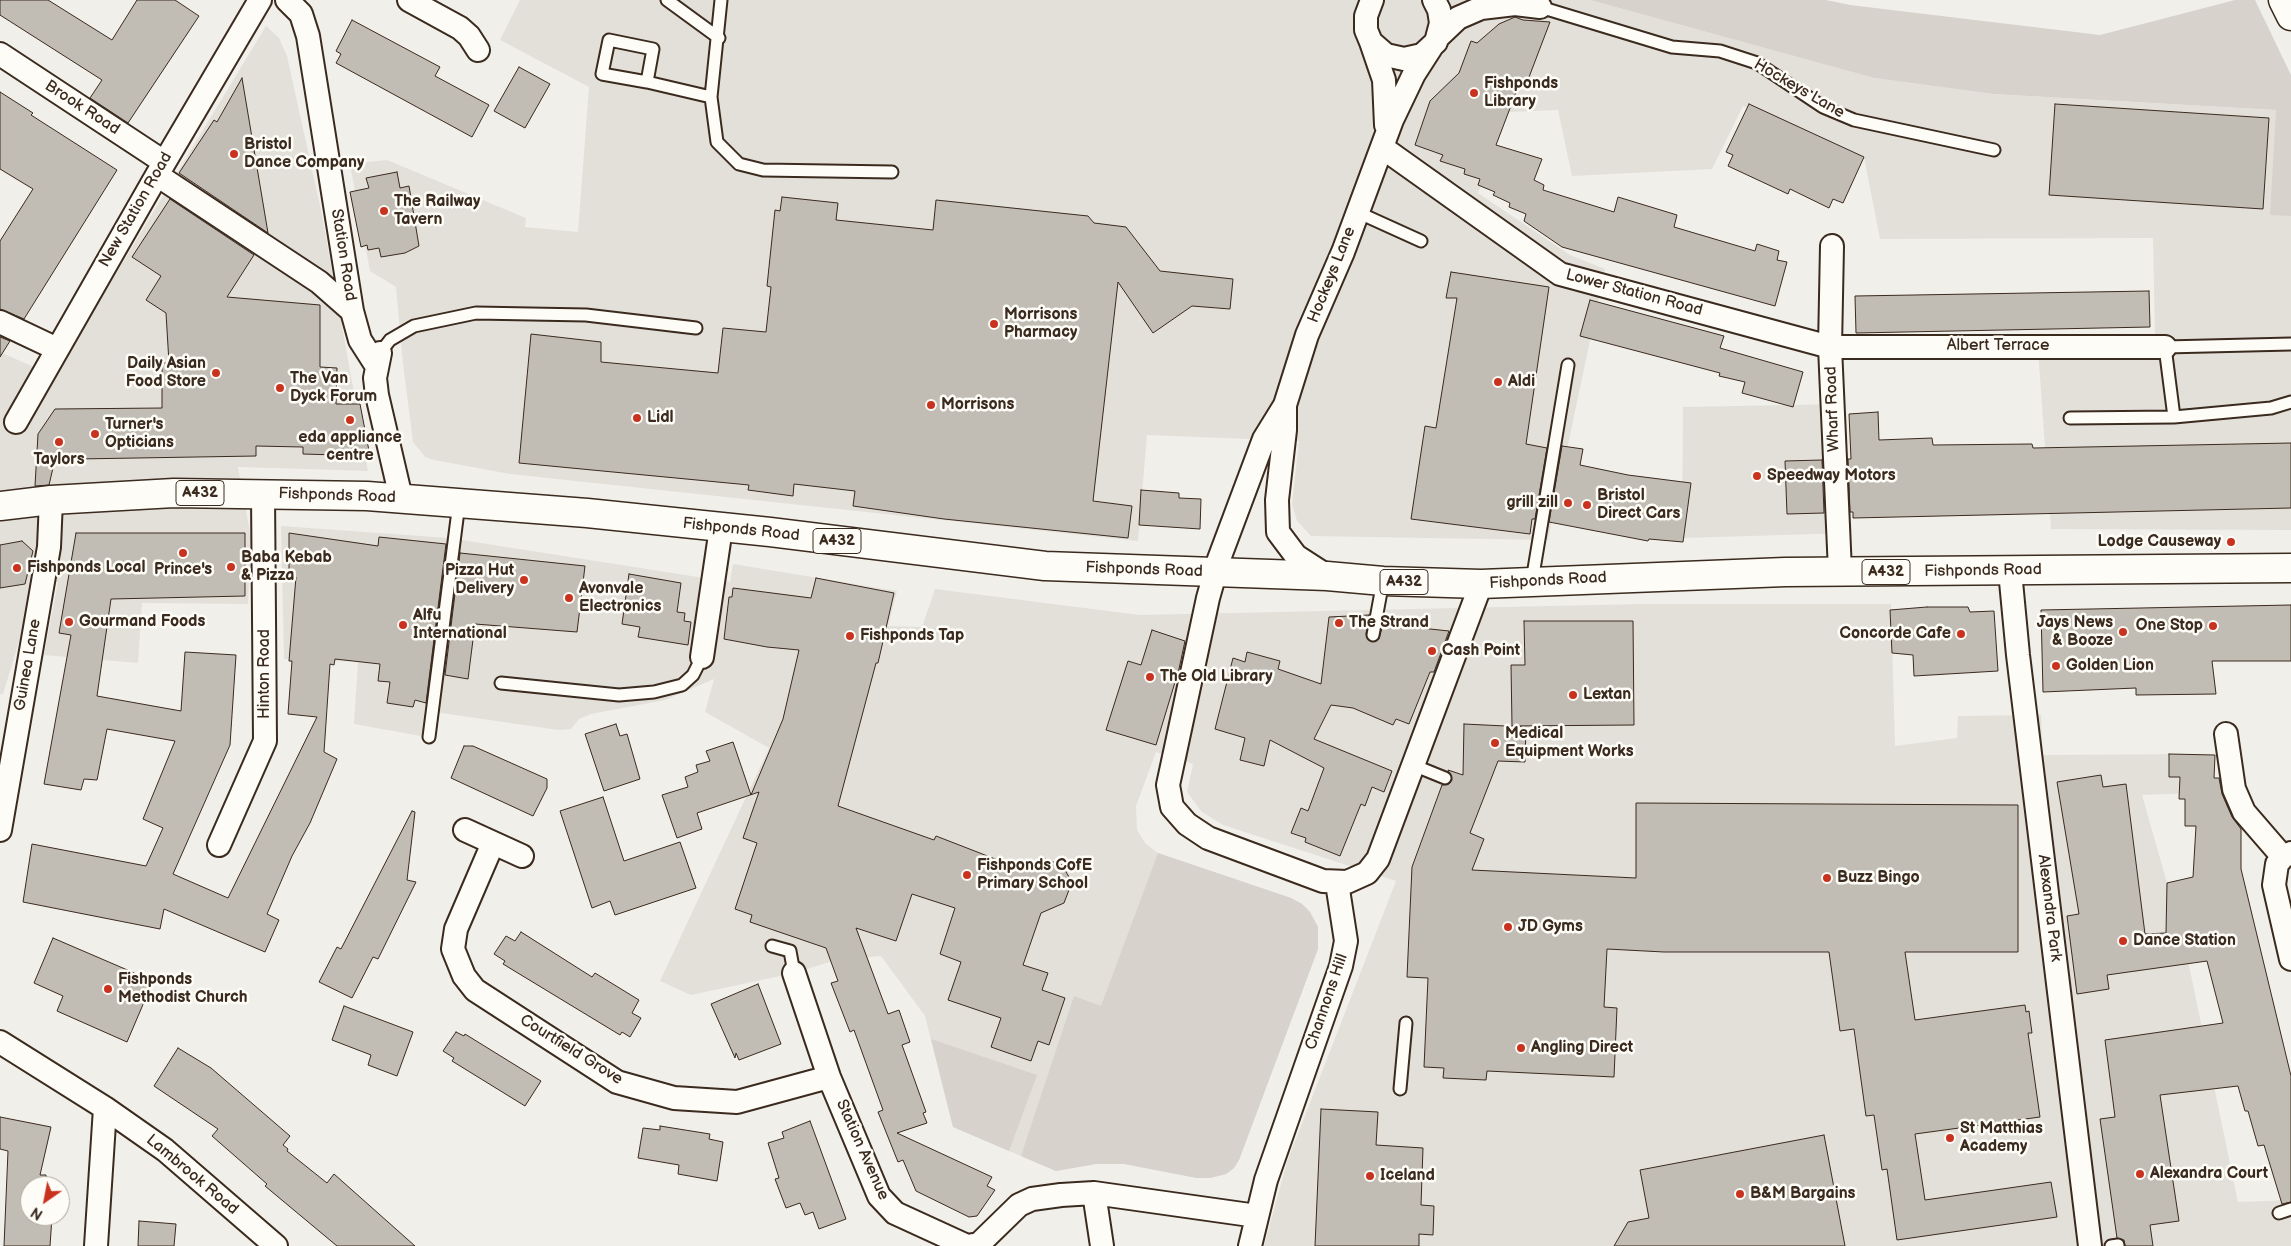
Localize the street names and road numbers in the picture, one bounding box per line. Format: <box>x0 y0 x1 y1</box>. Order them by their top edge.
street label: Hockeys Lane <box>1750 55 1848 123</box>
street label: Brook Road <box>41 77 123 139</box>
street label: New Station Road <box>95 149 177 271</box>
street label: Station Road <box>326 208 360 302</box>
street label: Hockeys Lane <box>1304 224 1360 326</box>
street label: Lower Station Road <box>1563 265 1705 321</box>
street label: Albert Terrace <box>1947 336 2049 356</box>
street label: Wharf Road <box>1822 366 1844 452</box>
road number: A432 <box>176 480 224 506</box>
street label: Fishponds Road <box>278 484 396 508</box>
street label: Fishponds Road <box>682 514 800 546</box>
road number: A432 <box>813 528 861 554</box>
street label: Fishponds Road <box>1085 558 1203 582</box>
road number: A432 <box>1862 560 1910 584</box>
street label: Fishponds Road <box>1924 560 2042 582</box>
street label: Fishponds Road <box>1489 568 1607 594</box>
road number: A432 <box>1380 570 1428 594</box>
street label: Guinea Lane <box>10 618 46 712</box>
street label: Hinton Road <box>255 629 275 719</box>
street label: Alexandra Park <box>2033 853 2065 963</box>
street label: Channons Hill <box>1302 951 1352 1053</box>
street label: Courtfield Grove <box>516 1011 626 1089</box>
street label: Station Avenue <box>831 1097 893 1203</box>
street label: Lambrook Road <box>142 1131 242 1219</box>

